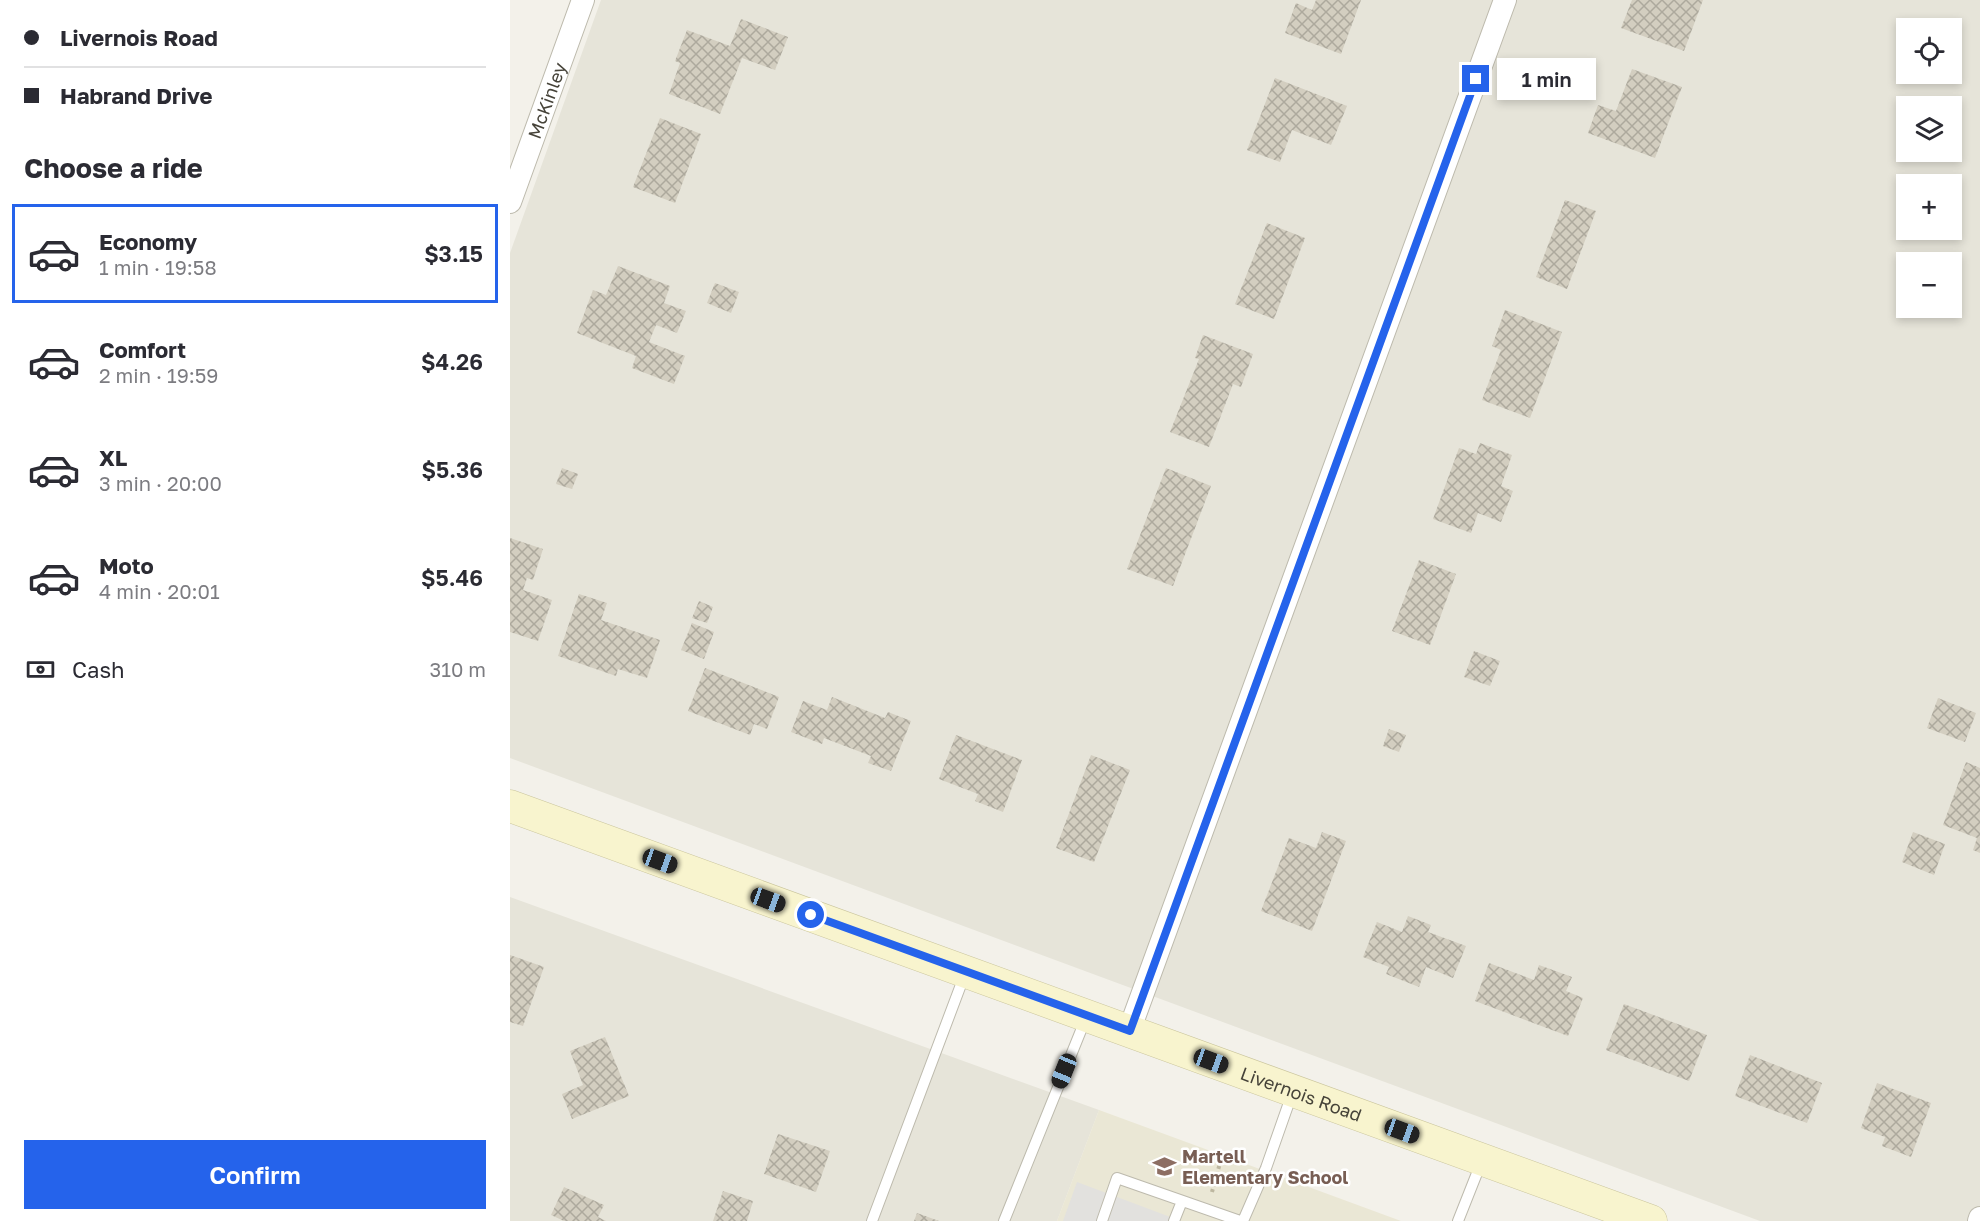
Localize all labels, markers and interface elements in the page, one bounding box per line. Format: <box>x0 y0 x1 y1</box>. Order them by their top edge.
map controls <box>1896 18 1962 318</box>
button: locate <box>1896 18 1962 84</box>
text: Livernois Road <box>60 24 218 51</box>
callout: 1 min <box>1497 58 1596 100</box>
street label: McKinley <box>523 59 571 142</box>
route end <box>1462 65 1489 92</box>
text: 1 min <box>1521 67 1572 91</box>
text: Habrand Drive <box>60 82 212 109</box>
button: layers <box>1896 96 1962 162</box>
text: Choose a ride <box>24 152 203 184</box>
button: + <box>1896 174 1962 240</box>
icon: car <box>27 227 81 281</box>
text: Economy <box>99 228 197 255</box>
text: $3.15 <box>424 240 483 267</box>
button: − <box>1896 252 1962 318</box>
text: 1 min · 19:58 <box>99 255 217 279</box>
icon: car <box>27 335 81 389</box>
text: Comfort <box>99 336 186 363</box>
text: $4.26 <box>421 348 483 375</box>
text: 2 min · 19:59 <box>99 363 218 387</box>
icon: car <box>27 443 81 497</box>
text: XL <box>99 444 127 471</box>
text: $5.36 <box>421 456 483 483</box>
text: 3 min · 20:00 <box>99 471 222 495</box>
icon: car <box>27 551 81 605</box>
text: Moto <box>99 552 154 579</box>
text: $5.46 <box>421 564 483 591</box>
text: 4 min · 20:01 <box>99 579 220 603</box>
icon: cash <box>24 653 57 686</box>
text: Cash <box>72 656 125 683</box>
text: 310 m <box>430 657 486 681</box>
car <box>640 846 680 876</box>
car <box>748 885 788 915</box>
route start <box>797 901 824 928</box>
car <box>1191 1046 1231 1076</box>
car <box>1049 1051 1079 1091</box>
street label: Livernois Road <box>1238 1062 1365 1126</box>
car <box>1382 1116 1422 1146</box>
button: Confirm <box>24 1140 486 1209</box>
place label: Martell Elementary School <box>1182 1145 1348 1188</box>
school or university icon: Martell Elementary School <box>1151 1153 1177 1179</box>

